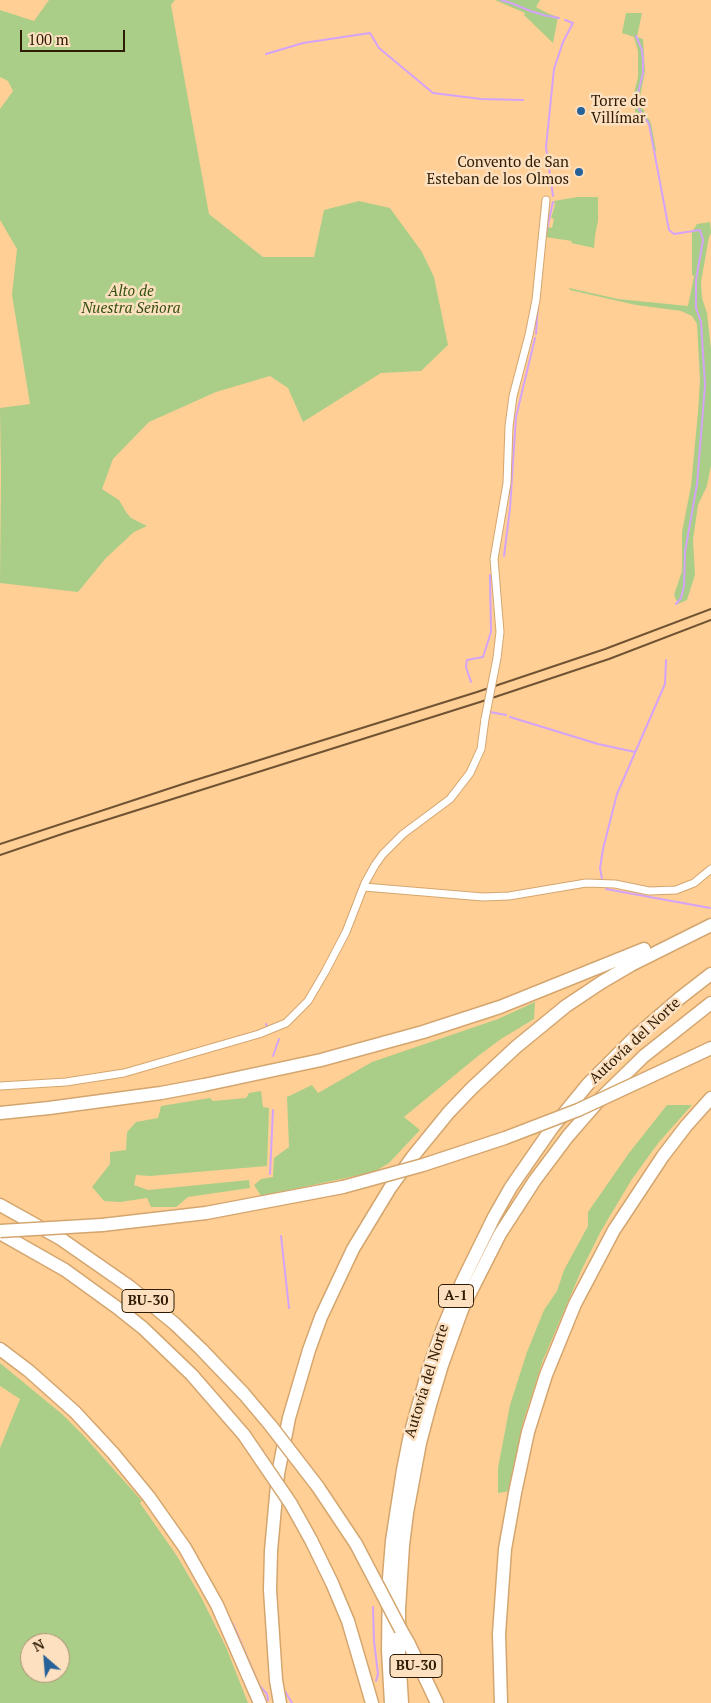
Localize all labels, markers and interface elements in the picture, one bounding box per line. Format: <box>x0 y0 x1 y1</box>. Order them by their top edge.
scale bar <box>22 20 128 52</box>
text: 100 m <box>28 29 69 49</box>
place label: Torre de Villímar <box>591 93 646 128</box>
marker: Torre de Villímar <box>575 105 587 117</box>
place label: Convento de San Esteban de los Olmos <box>427 154 569 189</box>
marker: Convento de San Esteban de los Olmos <box>573 166 585 178</box>
park label: Alto de Nuestra Señora <box>82 283 180 318</box>
street label: Autovía del Norte <box>586 994 684 1088</box>
road number: A-1 <box>438 1284 474 1308</box>
road number: BU-30 <box>122 1290 174 1312</box>
street label: Autovía del Norte <box>401 1322 453 1440</box>
north arrow <box>20 1633 70 1683</box>
text: N <box>29 1634 47 1656</box>
road number: BU-30 <box>390 1654 442 1678</box>

